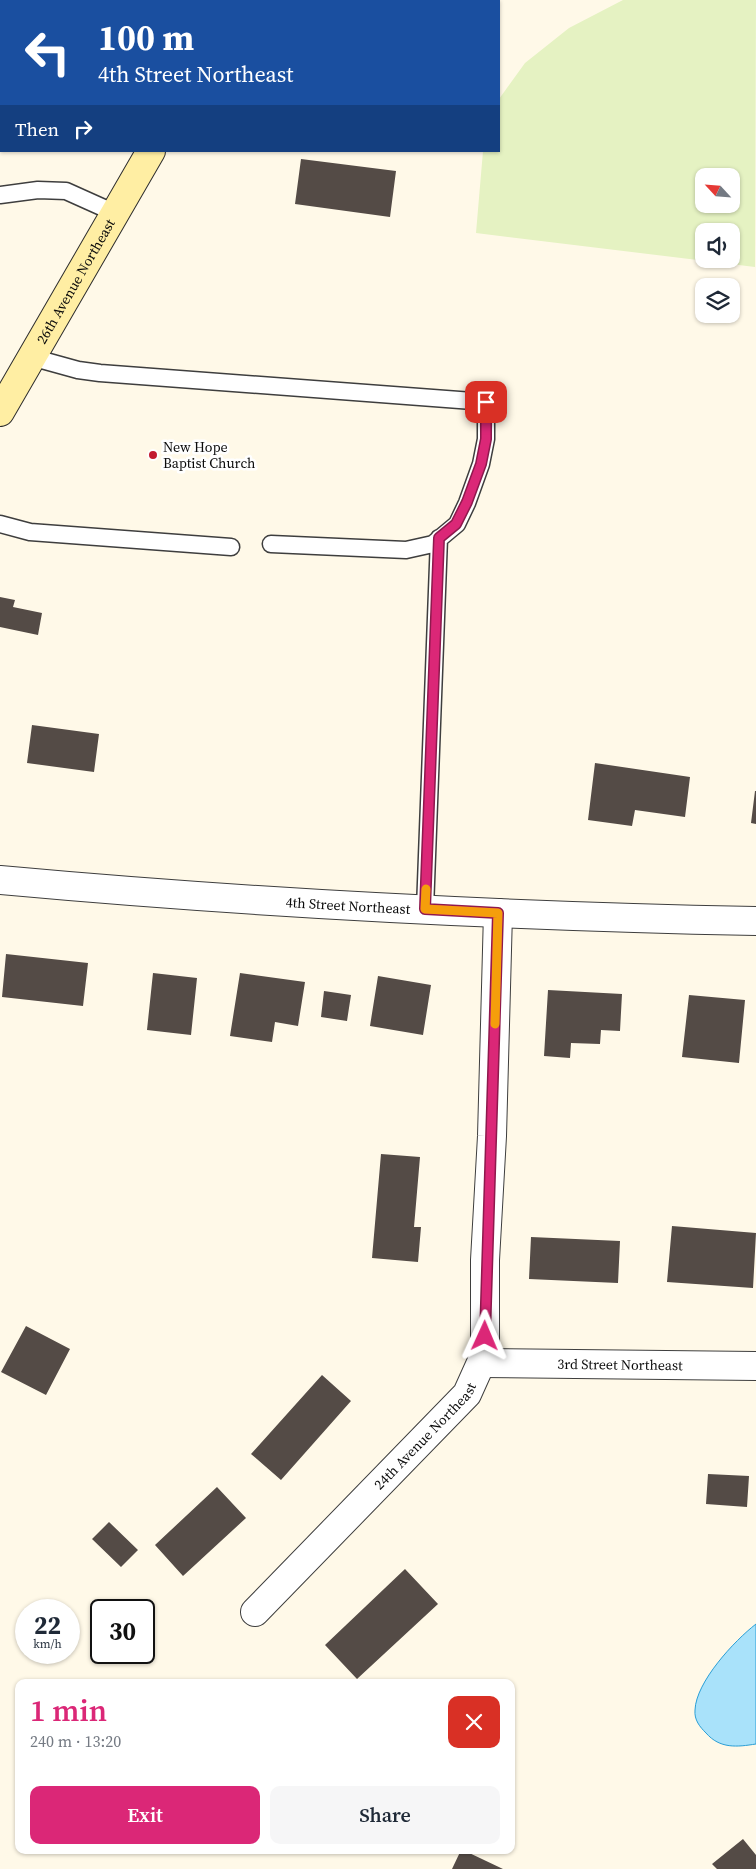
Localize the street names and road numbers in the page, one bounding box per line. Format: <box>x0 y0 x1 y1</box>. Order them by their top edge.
street label: 26th Avenue Northeast <box>32 215 120 347</box>
street label: 4th Street Northeast <box>285 892 411 919</box>
street label: 3rd Street Northeast <box>557 1354 683 1375</box>
street label: 24th Avenue Northeast <box>369 1379 481 1494</box>

